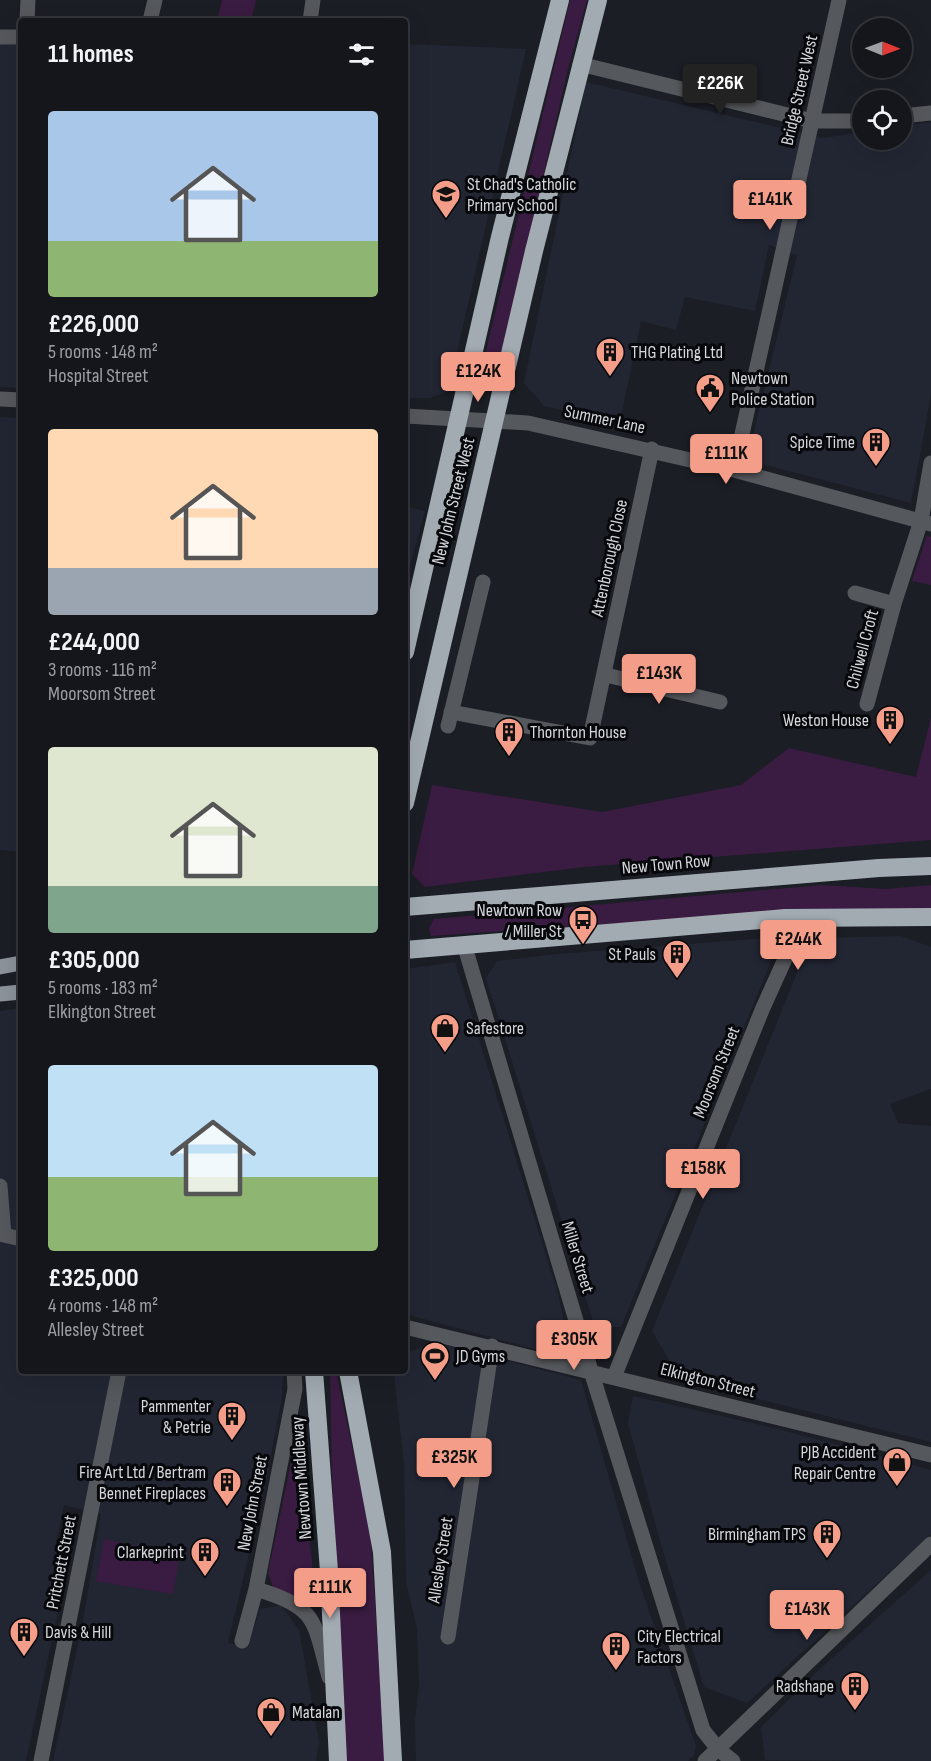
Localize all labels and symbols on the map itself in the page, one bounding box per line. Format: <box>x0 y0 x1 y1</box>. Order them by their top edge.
north arrow <box>852 18 912 78</box>
street label: Bridge Street West <box>777 32 823 147</box>
pin: £226K <box>678 64 762 115</box>
place label: St Chad's Catholic Primary School <box>467 174 576 216</box>
school or university icon: St Chad's Catholic Primary School <box>430 178 462 220</box>
pin: £141K <box>728 180 812 231</box>
building icon: THG Plating Ltd <box>594 336 626 378</box>
place label: THG Plating Ltd <box>631 342 723 363</box>
pin: £124K <box>436 352 520 403</box>
place label: Newtown Police Station <box>731 368 814 410</box>
public building icon: Newtown Police Station <box>694 372 726 414</box>
street label: Summer Lane <box>563 401 647 438</box>
building icon: Spice Time <box>860 426 892 468</box>
place label: Spice Time <box>790 432 855 453</box>
pin: £111K <box>684 434 768 485</box>
street label: New John Street West <box>428 435 480 567</box>
street label: Attenborough Close <box>587 498 632 620</box>
street label: Chilwell Croft <box>842 607 883 691</box>
pin: £143K <box>617 654 701 705</box>
building icon: Weston House <box>874 704 906 746</box>
place label: Weston House <box>783 710 869 731</box>
building icon: Thornton House <box>493 716 525 758</box>
place label: Thornton House <box>530 722 627 743</box>
street label: New Town Row <box>621 850 711 879</box>
place label: Newtown Row / Miller St <box>477 900 563 942</box>
bus stop icon: Newtown Row / Miller St <box>567 904 599 946</box>
pin: £244K <box>756 920 840 971</box>
building icon: St Pauls <box>661 938 693 980</box>
place label: St Pauls <box>608 944 656 965</box>
shop icon: Safestore <box>429 1012 461 1054</box>
place label: Safestore <box>466 1018 524 1039</box>
street label: Moorsom Street <box>689 1023 745 1121</box>
pin: £158K <box>661 1149 745 1200</box>
street label: Miller Street <box>557 1219 599 1296</box>
pin: £305K <box>532 1320 616 1371</box>
sports icon: JD Gyms <box>419 1340 451 1382</box>
place label: JD Gyms <box>455 1346 505 1367</box>
street label: Elkington Street <box>658 1359 758 1403</box>
place label: Pammenter & Petrie <box>141 1396 211 1438</box>
building icon: Pammenter & Petrie <box>216 1400 248 1442</box>
street label: Newtown Middleway <box>287 1416 316 1540</box>
pin: £325K <box>412 1438 496 1489</box>
place label: PJB Accident Repair Centre <box>794 1442 877 1484</box>
shop icon: PJB Accident Repair Centre <box>881 1446 913 1488</box>
street label: New John Street <box>233 1453 272 1553</box>
place label: Fire Art Ltd / Bertram Bennet Fireplaces <box>79 1462 206 1504</box>
building icon: Fire Art Ltd / Bertram Bennet Fireplaces <box>211 1466 243 1508</box>
street label: Pritchett Street <box>42 1513 81 1611</box>
street label: Allesley Street <box>423 1515 458 1605</box>
building icon: Birmingham TPS <box>811 1518 843 1560</box>
place label: Birmingham TPS <box>708 1524 806 1545</box>
building icon: Clarkeprint <box>189 1536 221 1578</box>
place label: Clarkeprint <box>117 1542 184 1563</box>
pin: £111K <box>288 1568 372 1619</box>
pin: £143K <box>765 1590 849 1641</box>
building icon: Davis & Hill <box>8 1616 40 1658</box>
place label: Davis & Hill <box>45 1622 111 1643</box>
place label: City Electrical Factors <box>637 1626 721 1668</box>
building icon: City Electrical Factors <box>600 1630 632 1672</box>
building icon: Radshape <box>839 1670 871 1712</box>
place label: Radshape <box>776 1676 834 1697</box>
shop icon: Matalan <box>255 1696 287 1738</box>
place label: Matalan <box>292 1702 340 1723</box>

